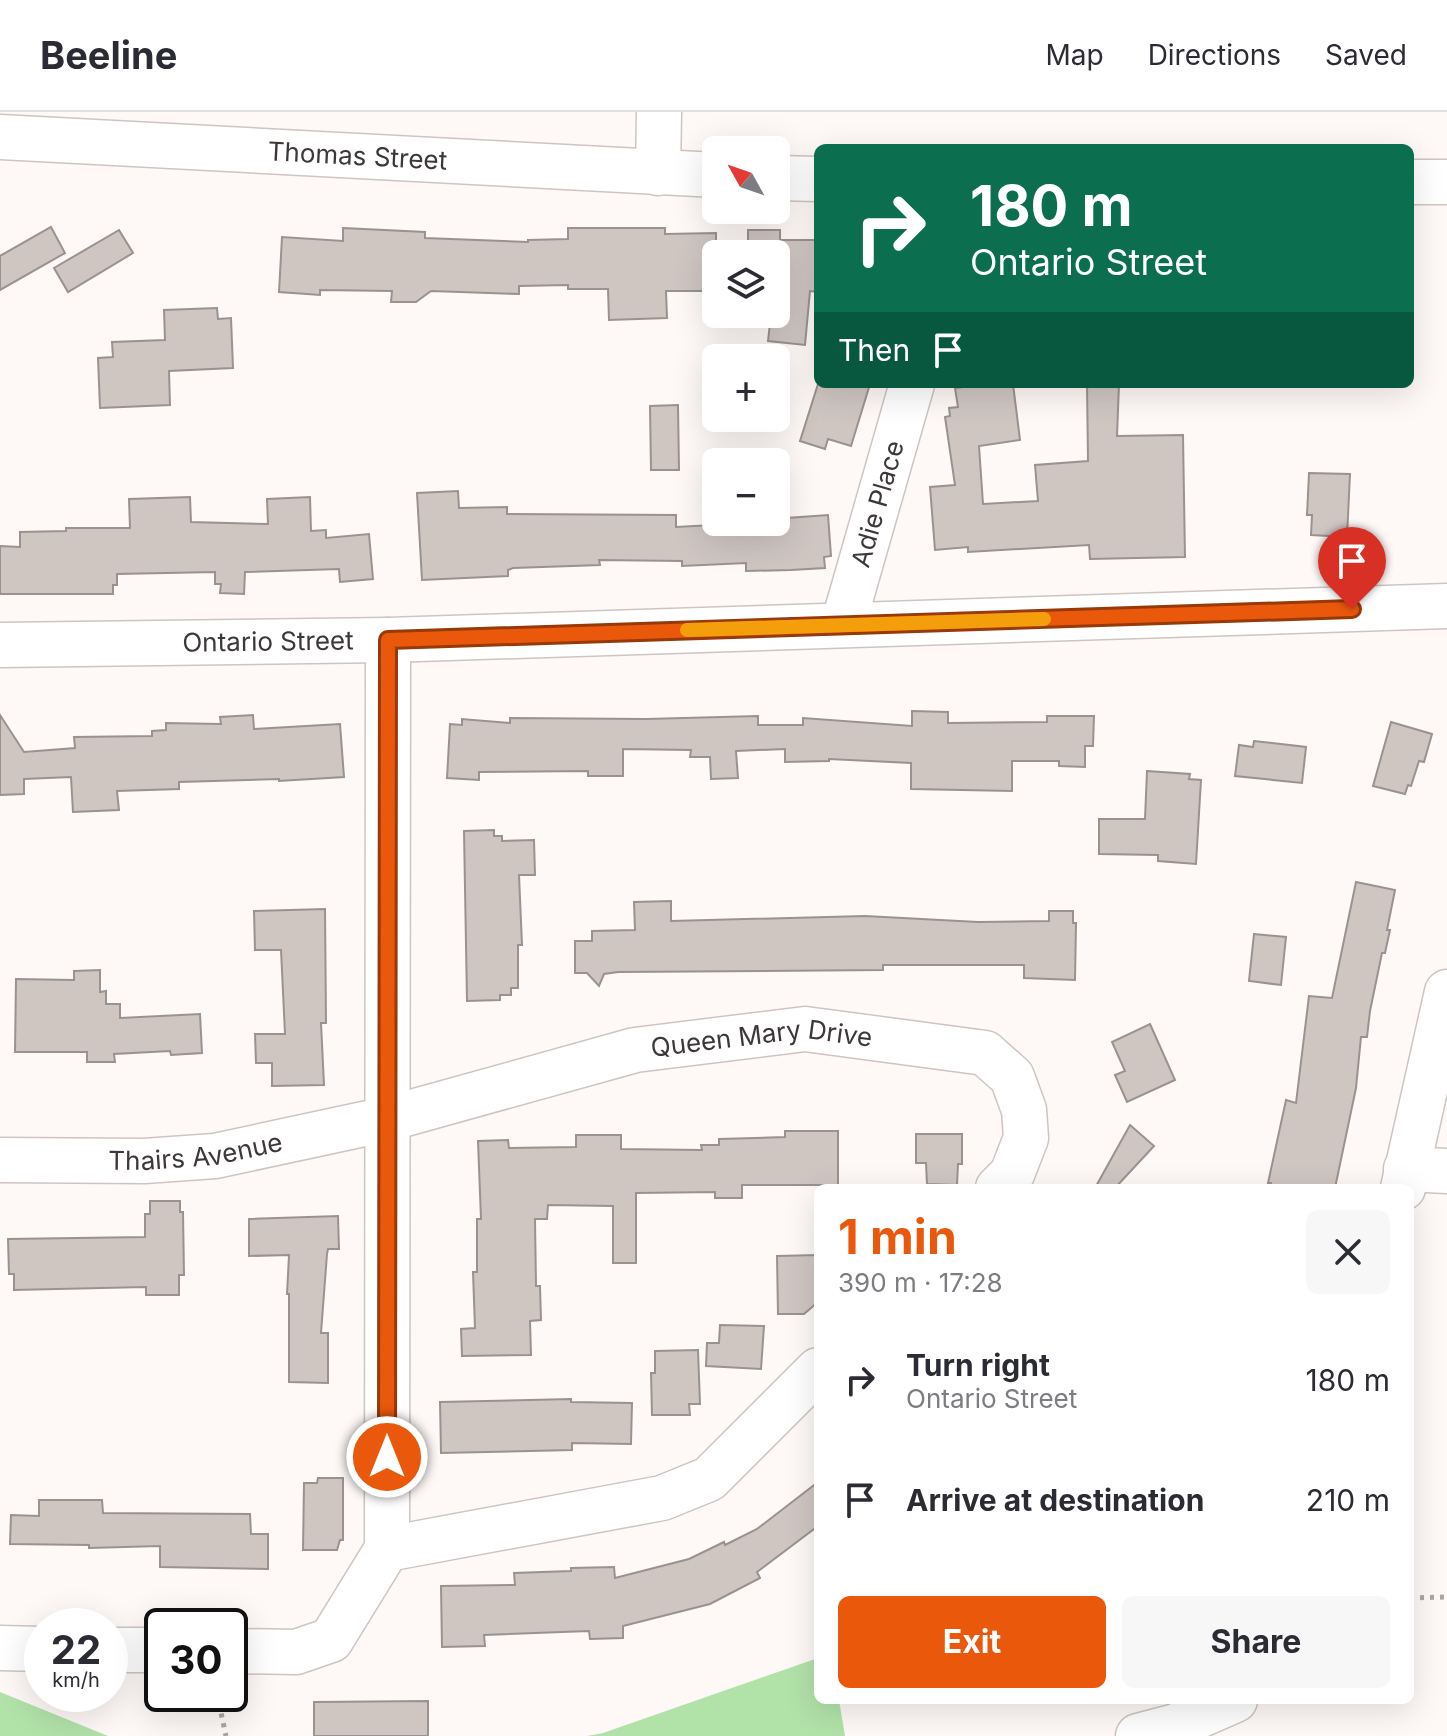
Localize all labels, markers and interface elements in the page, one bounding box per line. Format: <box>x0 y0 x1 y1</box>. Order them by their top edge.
text: Beeline <box>40 32 177 78</box>
text: Map <box>1045 38 1104 72</box>
text: Directions <box>1148 38 1281 72</box>
text: Saved <box>1325 38 1407 72</box>
street label: Thomas Street <box>267 135 448 176</box>
north arrow <box>702 136 790 224</box>
map controls <box>702 136 790 536</box>
text: 180 m <box>970 172 1133 240</box>
icon: right <box>838 176 942 280</box>
button: layers <box>702 240 790 328</box>
text: Ontario Street <box>970 240 1207 284</box>
icon: arrive <box>926 328 970 372</box>
text: Then <box>838 332 910 368</box>
button: + <box>702 344 790 432</box>
street label: Adie Place <box>844 437 910 571</box>
button: − <box>702 448 790 536</box>
pin <box>1318 527 1386 609</box>
icon: arrive <box>1330 539 1374 583</box>
street label: Ontario Street <box>182 624 354 658</box>
street label: Queen Mary Drive <box>649 1013 874 1063</box>
street label: Thairs Avenue <box>108 1126 285 1176</box>
text: 1 min <box>838 1207 957 1266</box>
button: close <box>1306 1210 1390 1294</box>
text: 390 m · 17:28 <box>838 1267 1003 1298</box>
text: Turn right <box>906 1347 1050 1383</box>
icon: right <box>838 1358 882 1402</box>
text: 180 m <box>1306 1362 1390 1398</box>
text: Ontario Street <box>906 1383 1077 1414</box>
position arrow <box>345 1415 429 1499</box>
icon: arrive <box>838 1478 882 1522</box>
text: Arrive at destination <box>906 1482 1204 1518</box>
text: 210 m <box>1306 1482 1390 1518</box>
button: Exit <box>838 1596 1106 1688</box>
button: Share <box>1122 1596 1390 1688</box>
speed limit sign: 30 <box>144 1608 248 1712</box>
text: 22 <box>51 1625 101 1674</box>
text: km/h <box>52 1668 100 1692</box>

